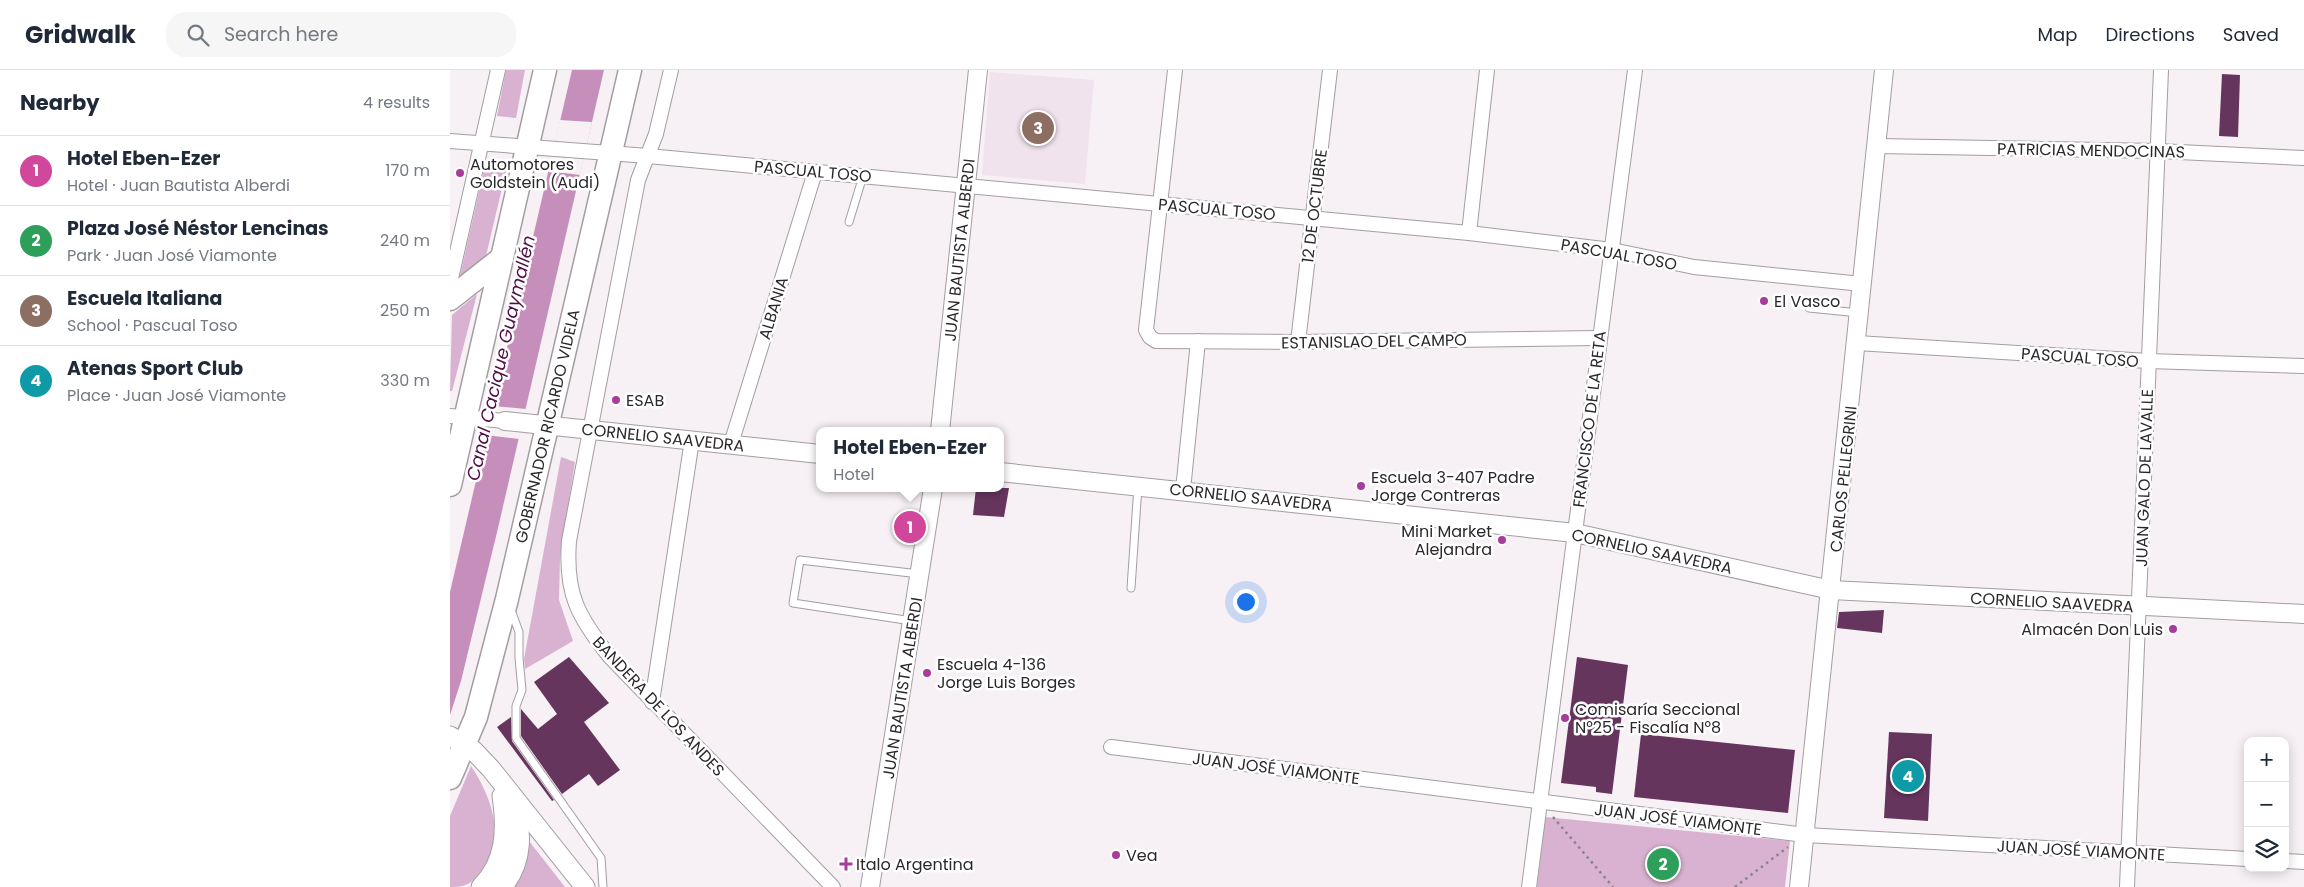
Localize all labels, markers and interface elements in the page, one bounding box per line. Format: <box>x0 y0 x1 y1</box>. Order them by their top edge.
search box <box>166 12 516 57</box>
text: Gridwalk <box>25 18 136 51</box>
icon: search <box>184 21 212 49</box>
text: Search here <box>224 21 338 48</box>
text: Map <box>2038 22 2077 47</box>
text: Directions <box>2105 22 2195 47</box>
text: Saved <box>2223 22 2279 47</box>
text: Nearby <box>20 88 100 117</box>
text: 4 results <box>363 91 430 114</box>
pin: 3 <box>1022 109 1054 147</box>
street label: PATRICIAS MENDOCINAS <box>1997 137 2185 164</box>
text: Hotel Eben-Ezer <box>67 145 220 172</box>
street label: 12 DE OCTUBRE <box>1296 148 1333 264</box>
place label: Automotores Goldstein (Audi) <box>470 153 600 194</box>
street label: PASCUAL TOSO <box>753 155 873 188</box>
street label: JUAN BAUTISTA ALBERDI <box>938 158 981 342</box>
text: 1 <box>33 159 39 182</box>
text: 170 m <box>385 159 430 182</box>
marker: Automotores Goldstein (Audi) <box>454 167 466 179</box>
text: Hotel · Juan Bautista Alberdi <box>67 174 290 197</box>
street label: PASCUAL TOSO <box>1157 193 1277 226</box>
text: Plaza José Néstor Lencinas <box>67 215 329 242</box>
text: 2 <box>31 229 41 252</box>
text: 240 m <box>380 229 430 252</box>
water label: Canal Cacique Guaymallén <box>460 233 541 483</box>
street label: PASCUAL TOSO <box>1559 233 1679 276</box>
text: Park · Juan José Viamonte <box>67 244 277 267</box>
street label: ALBANIA <box>753 274 794 342</box>
text: Escuela Italiana <box>67 285 222 312</box>
place label: El Vasco <box>1774 290 1840 313</box>
marker: El Vasco <box>1758 295 1770 307</box>
text: 3 <box>31 299 41 322</box>
text: 250 m <box>380 299 430 322</box>
street label: GOBERNADOR RICARDO VIDELA <box>509 307 586 545</box>
text: School · Pascual Toso <box>67 314 238 337</box>
street label: ESTANISLAO DEL CAMPO <box>1281 328 1467 355</box>
street label: FRANCISCO DE LA RETA <box>1567 329 1612 509</box>
street label: PASCUAL TOSO <box>2020 342 2140 373</box>
text: Atenas Sport Club <box>67 355 243 382</box>
text: 4 <box>31 369 41 392</box>
text: 330 m <box>380 369 430 392</box>
text: Place · Juan José Viamonte <box>67 384 286 407</box>
place label: ESAB <box>626 389 664 412</box>
street label: JUAN GALO DE LAVALLE <box>2130 389 2159 567</box>
marker: ESAB <box>610 394 622 406</box>
street label: CARLOS PELLEGRINI <box>1824 405 1863 553</box>
street label: CORNELIO SAAVEDRA <box>580 418 746 458</box>
popup <box>816 427 1004 492</box>
text: Hotel Eben-Ezer <box>833 434 987 461</box>
text: Hotel <box>833 463 874 486</box>
place label: Escuela 3-407 Padre Jorge Contreras <box>1371 466 1535 507</box>
street label: CORNELIO SAAVEDRA <box>1168 478 1334 518</box>
marker: Escuela 3-407 Padre Jorge Contreras <box>1355 480 1367 492</box>
pin: 1 <box>894 508 926 546</box>
place label: Mini Market Alejandra <box>1401 520 1492 561</box>
street label: CORNELIO SAAVEDRA <box>1569 523 1735 580</box>
marker: Mini Market Alejandra <box>1496 534 1508 546</box>
street label: CORNELIO SAAVEDRA <box>1970 587 2134 618</box>
your location <box>1233 589 1259 615</box>
street label: JUAN BAUTISTA ALBERDI <box>877 596 928 780</box>
place label: Almacén Don Luis <box>2021 618 2163 641</box>
marker: Almacén Don Luis <box>2167 623 2179 635</box>
street label: BANDERA DE LOS ANDES <box>587 631 730 781</box>
place label: Escuela 4-136 Jorge Luis Borges <box>937 653 1076 694</box>
marker: Escuela 4-136 Jorge Luis Borges <box>921 667 933 679</box>
place label: Comisaría Seccional N°25 - Fiscalía N°8 <box>1575 698 1740 739</box>
marker: Comisaría Seccional N°25 - Fiscalía N°8 <box>1559 712 1571 724</box>
map controls <box>2244 737 2289 872</box>
button: + <box>2244 737 2289 782</box>
street label: JUAN JOSÉ VIAMONTE <box>1191 747 1361 790</box>
pin: 4 <box>1892 757 1924 795</box>
button: − <box>2244 782 2289 827</box>
street label: JUAN JOSÉ VIAMONTE <box>1593 798 1763 841</box>
button: layers <box>2244 827 2289 872</box>
street label: JUAN JOSÉ VIAMONTE <box>1996 835 2166 866</box>
place label: Vea <box>1126 844 1158 867</box>
pin: 2 <box>1647 845 1679 883</box>
marker: Vea <box>1110 849 1122 861</box>
place label: Italo Argentina <box>856 853 974 876</box>
marker: Italo Argentina <box>840 858 852 870</box>

